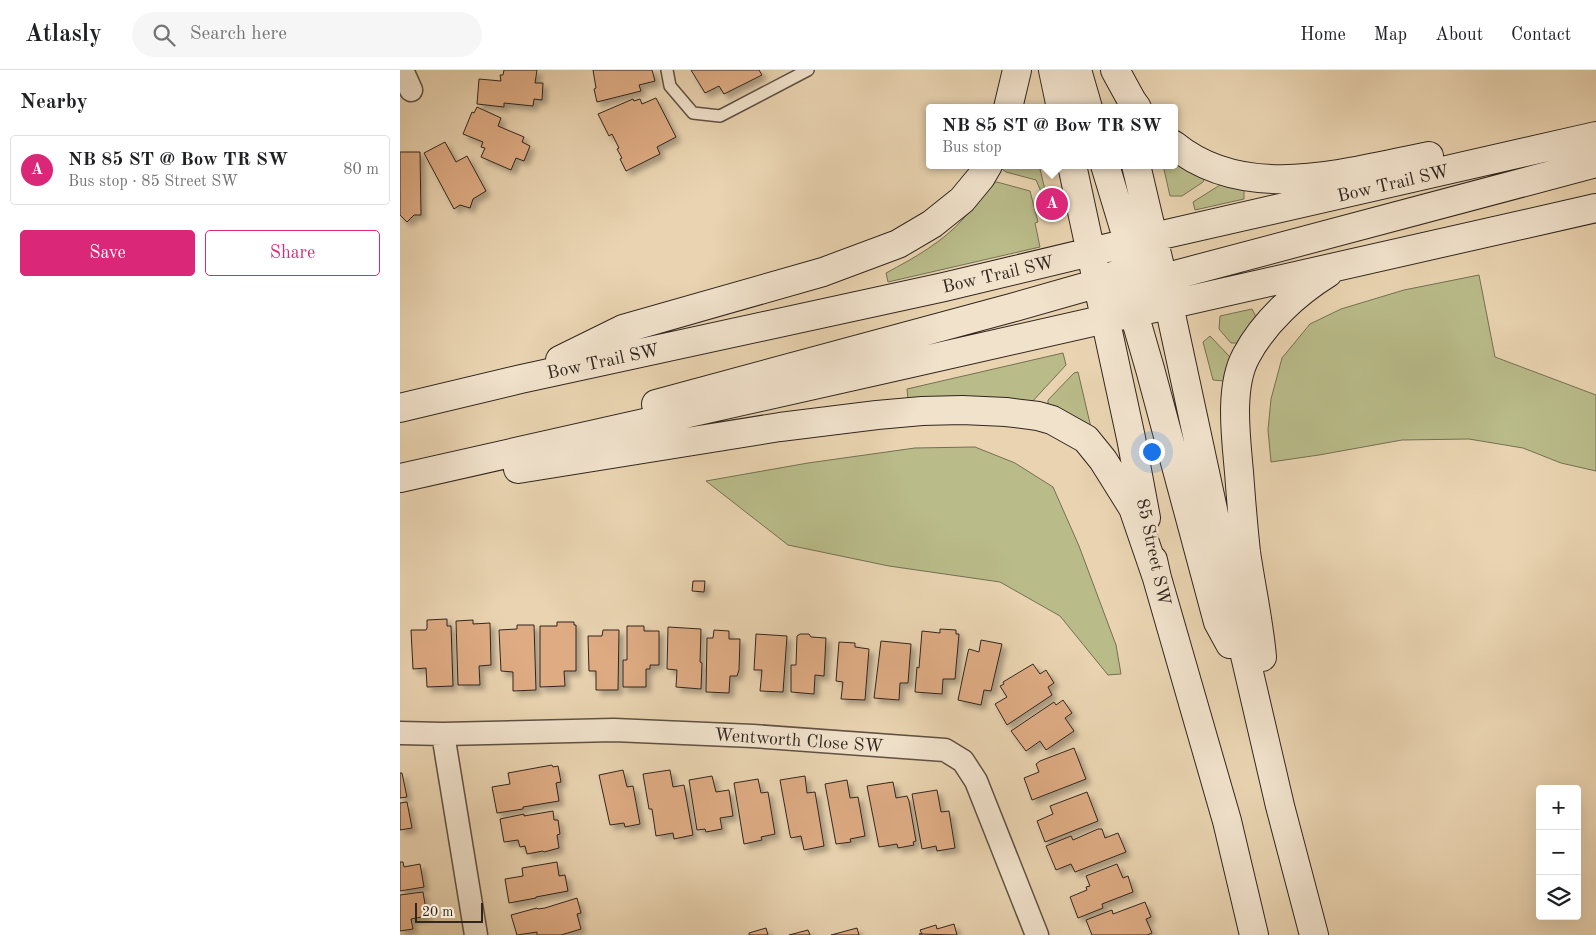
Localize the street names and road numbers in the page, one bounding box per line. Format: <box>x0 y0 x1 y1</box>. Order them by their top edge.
street label: Bow Trail SW <box>1335 162 1451 206</box>
street label: Bow Trail SW <box>940 253 1056 297</box>
street label: Bow Trail SW <box>545 341 661 383</box>
street label: 85 Street SW <box>1133 497 1173 607</box>
street label: Wentworth Close SW <box>714 726 884 756</box>

